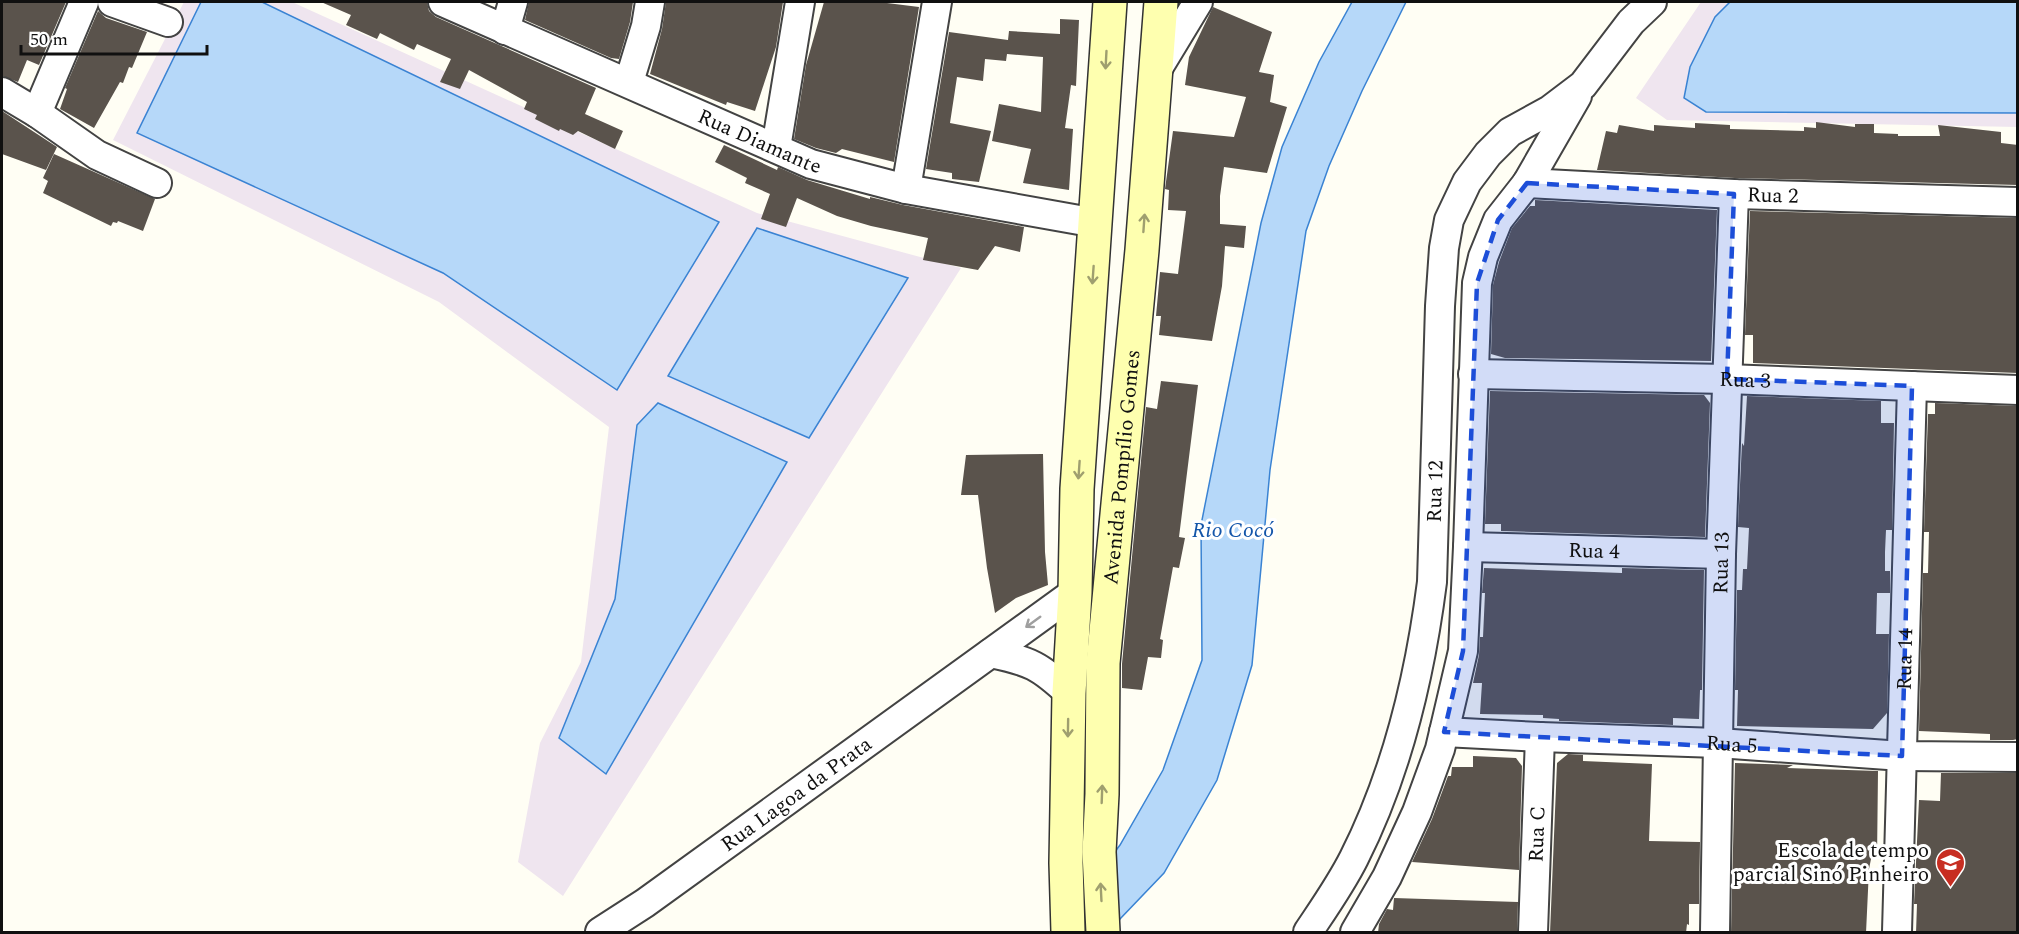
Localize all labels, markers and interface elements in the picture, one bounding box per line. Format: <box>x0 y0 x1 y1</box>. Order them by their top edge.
scale bar <box>21 18 207 56</box>
text: 50 m <box>30 26 68 53</box>
one-way arrow <box>1101 49 1112 69</box>
street label: Rua Diamante <box>692 101 825 183</box>
street label: Rua 2 <box>1746 179 1799 213</box>
one-way arrow <box>1139 213 1150 233</box>
one-way arrow <box>1087 265 1098 285</box>
street label: Avenida Pompílio Gomes <box>1095 348 1150 586</box>
street label: Rua 3 <box>1719 364 1772 398</box>
one-way arrow <box>1073 459 1084 479</box>
street label: Rua 12 <box>1419 460 1453 523</box>
water label: Rio Cocó <box>1192 514 1274 547</box>
street label: Rua 13 <box>1705 531 1739 594</box>
street label: Rua 4 <box>1568 535 1621 568</box>
one-way arrow <box>1025 616 1041 629</box>
street label: Rua 14 <box>1889 627 1922 691</box>
one-way arrow <box>1062 717 1074 737</box>
street label: Rua Lagoa da Prata <box>714 728 880 860</box>
street label: Rua 5 <box>1705 728 1759 763</box>
one-way arrow <box>1096 784 1107 804</box>
street label: Rua C <box>1521 805 1555 863</box>
place label: Escola de tempo parcial Sinó Pinheiro <box>1733 835 1929 891</box>
school or university icon: Escola de tempo parcial Sinó Pinheiro <box>1934 846 1966 888</box>
one-way arrow <box>1095 883 1106 903</box>

